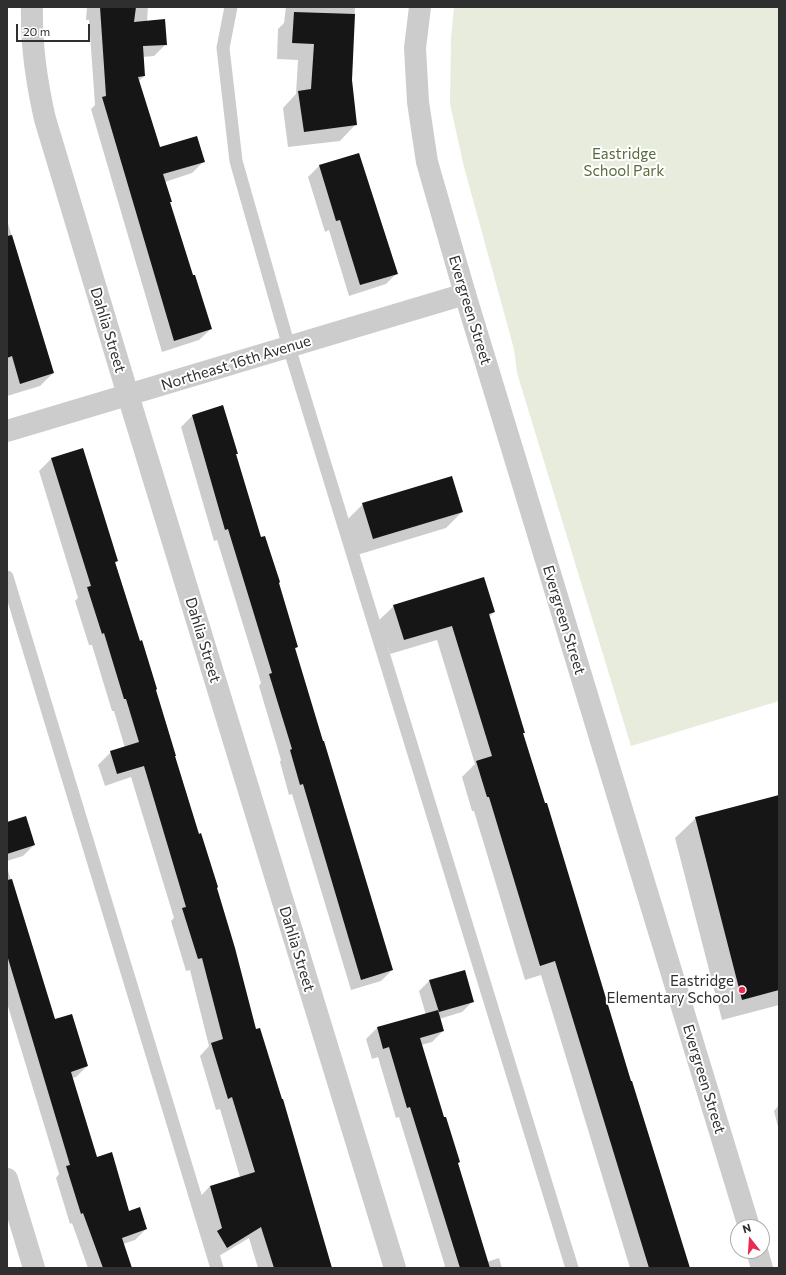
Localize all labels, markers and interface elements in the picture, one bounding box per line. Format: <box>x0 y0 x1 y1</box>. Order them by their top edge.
scale bar <box>18 16 92 42</box>
text: 20 m <box>23 24 50 38</box>
park label: Eastridge School Park <box>584 145 664 180</box>
street label: Evergreen Street <box>445 253 495 367</box>
street label: Dahlia Street <box>86 285 130 375</box>
street label: Northeast 16th Avenue <box>159 332 313 394</box>
street label: Evergreen Street <box>539 563 589 677</box>
street label: Dahlia Street <box>181 595 225 685</box>
street label: Dahlia Street <box>275 904 319 994</box>
place label: Eastridge Elementary School <box>607 972 734 1007</box>
marker: Eastridge Elementary School <box>737 985 747 995</box>
street label: Evergreen Street <box>679 1022 729 1136</box>
north arrow <box>730 1219 770 1259</box>
text: N <box>741 1221 752 1235</box>

